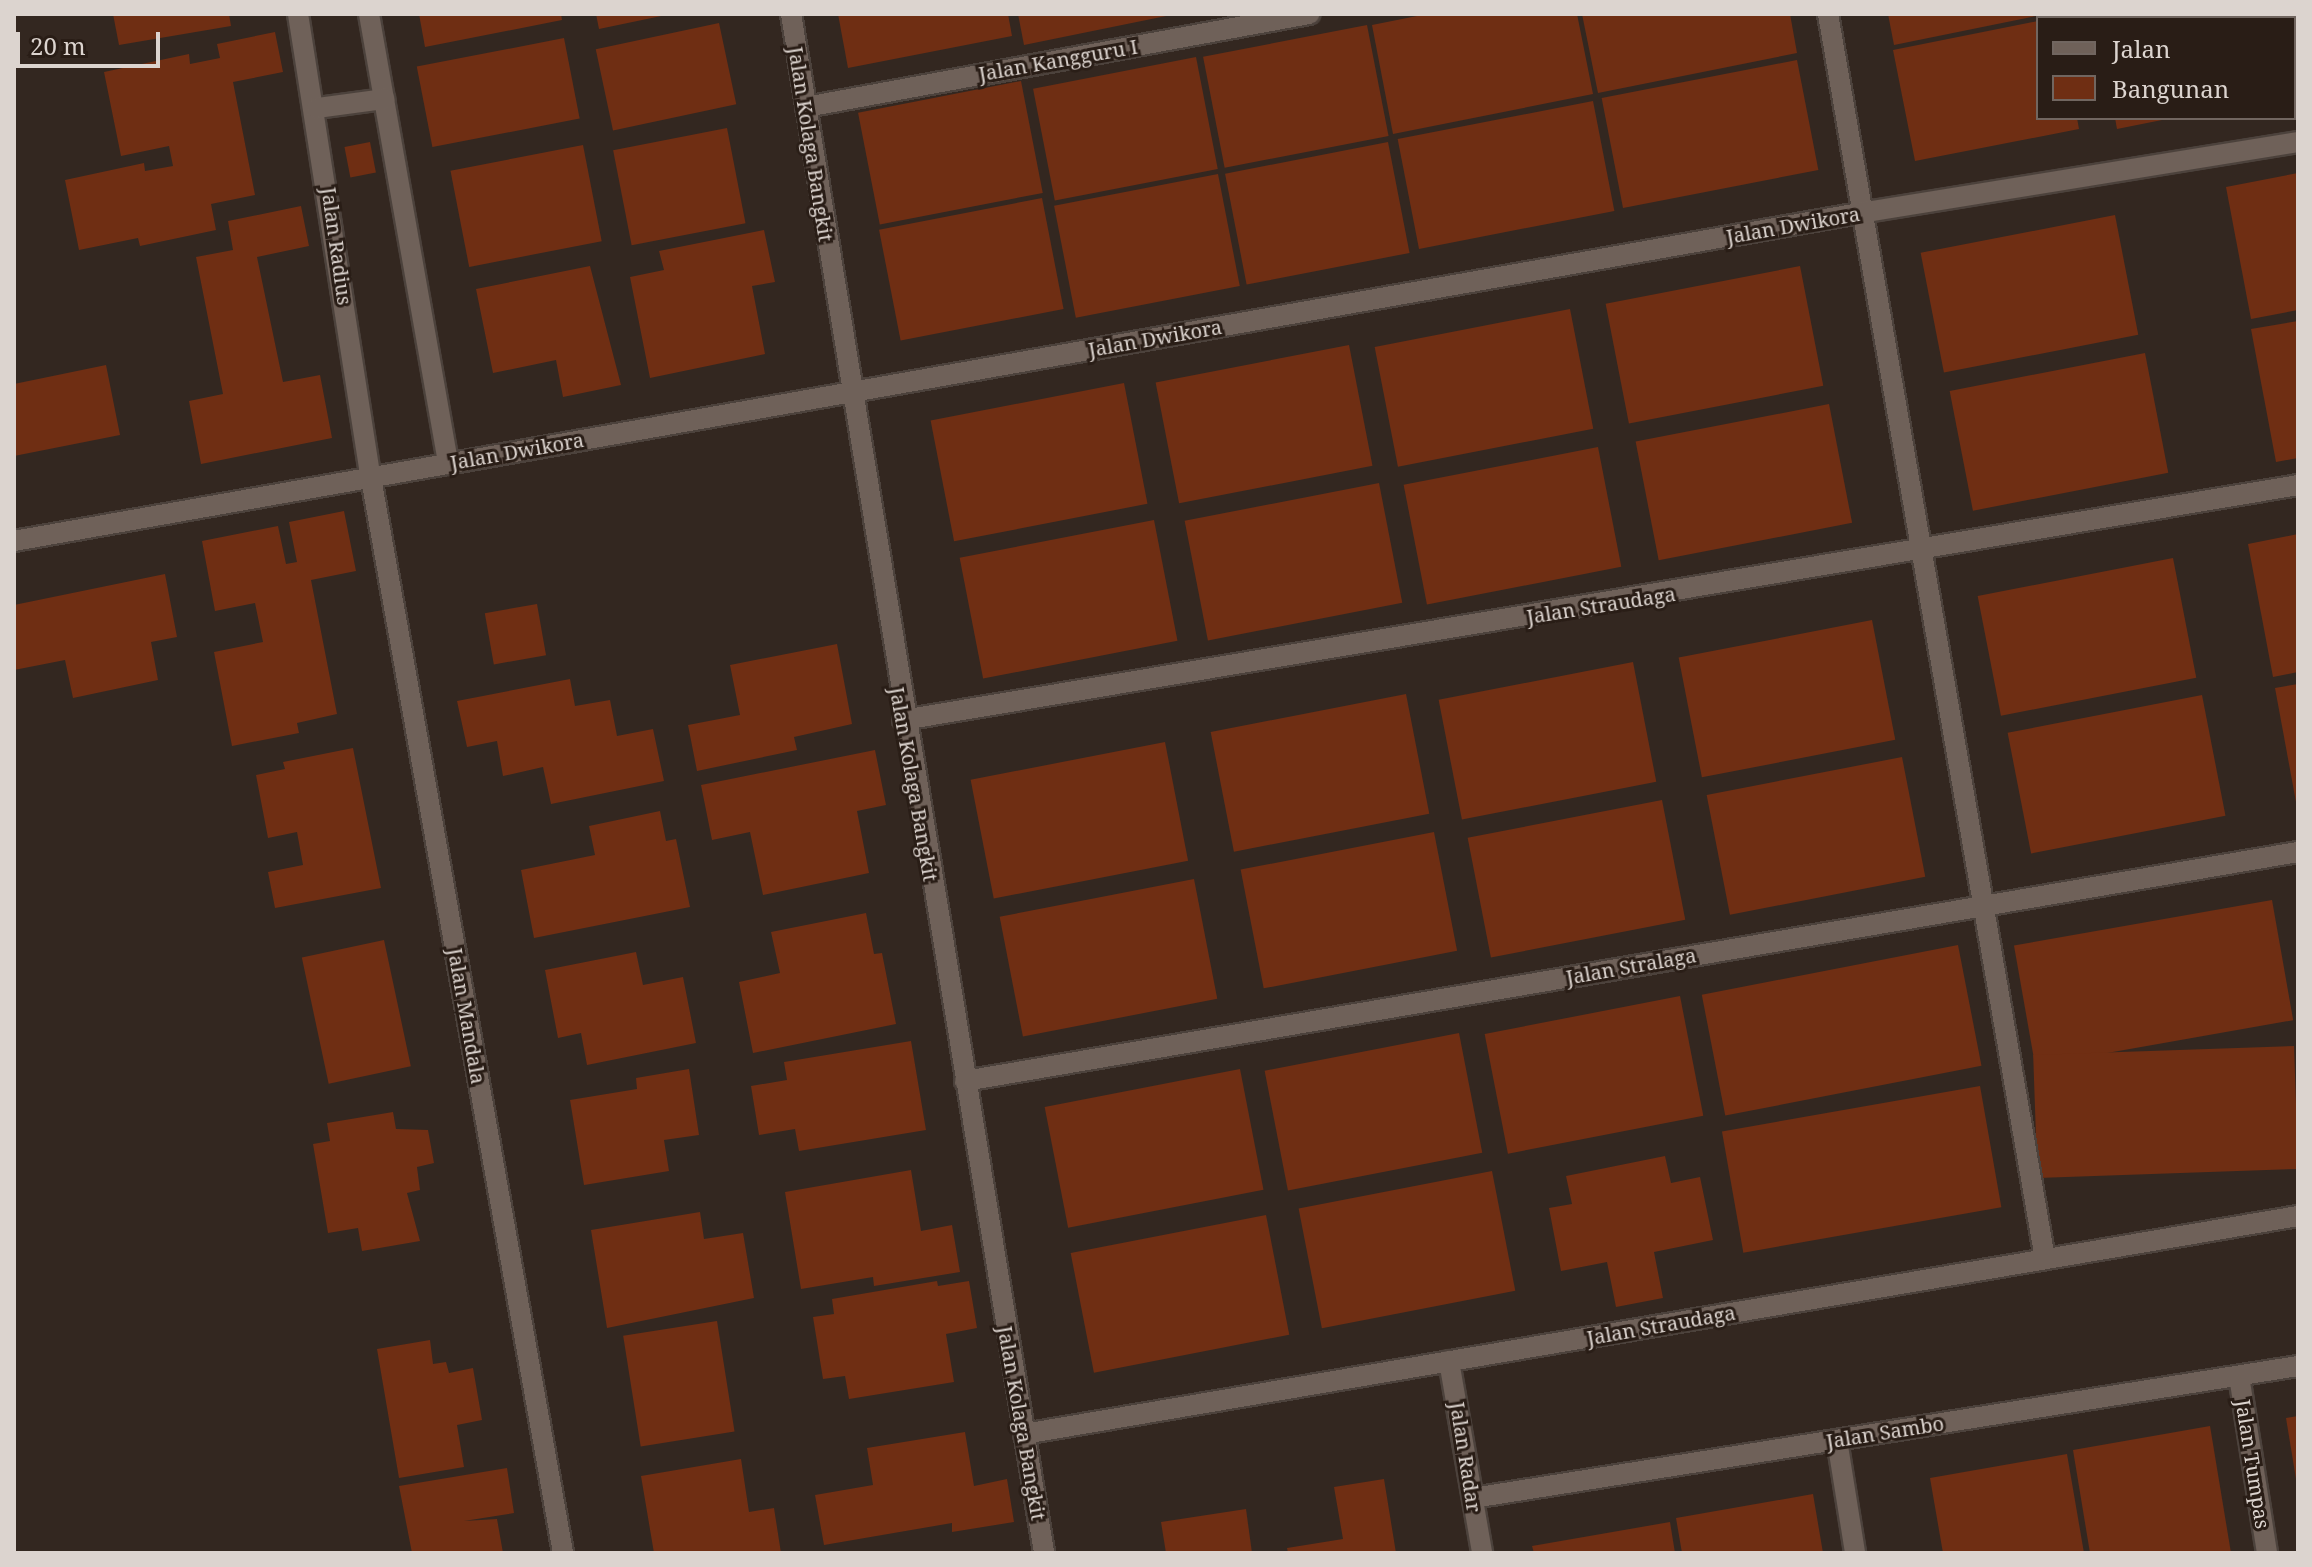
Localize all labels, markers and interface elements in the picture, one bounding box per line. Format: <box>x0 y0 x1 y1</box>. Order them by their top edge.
scale bar <box>20 16 164 66</box>
legend <box>2036 16 2296 120</box>
text: 20 m <box>30 29 86 62</box>
text: Jalan <box>2112 32 2171 65</box>
street label: Jalan Kangguru I <box>977 34 1139 86</box>
street label: Jalan Kolaga Bangkit <box>784 45 838 243</box>
text: Bangunan <box>2112 72 2229 105</box>
street label: Jalan Radius <box>317 186 357 306</box>
street label: Jalan Dwikora <box>1724 201 1862 249</box>
street label: Jalan Dwikora <box>1086 314 1224 362</box>
street label: Jalan Dwikora <box>448 427 586 475</box>
street label: Jalan Straudaga <box>1525 581 1677 629</box>
street label: Jalan Kolaga Bangkit <box>885 685 943 883</box>
street label: Jalan Stralaga <box>1564 943 1698 989</box>
street label: Jalan Mandala <box>443 946 491 1086</box>
street label: Jalan Straudaga <box>1585 1300 1737 1350</box>
street label: Jalan Kolaga Bangkit <box>993 1324 1051 1522</box>
street label: Jalan Tumpas <box>2231 1398 2275 1530</box>
street label: Jalan Radar <box>1445 1400 1487 1514</box>
street label: Jalan Sambo <box>1824 1411 1946 1453</box>

